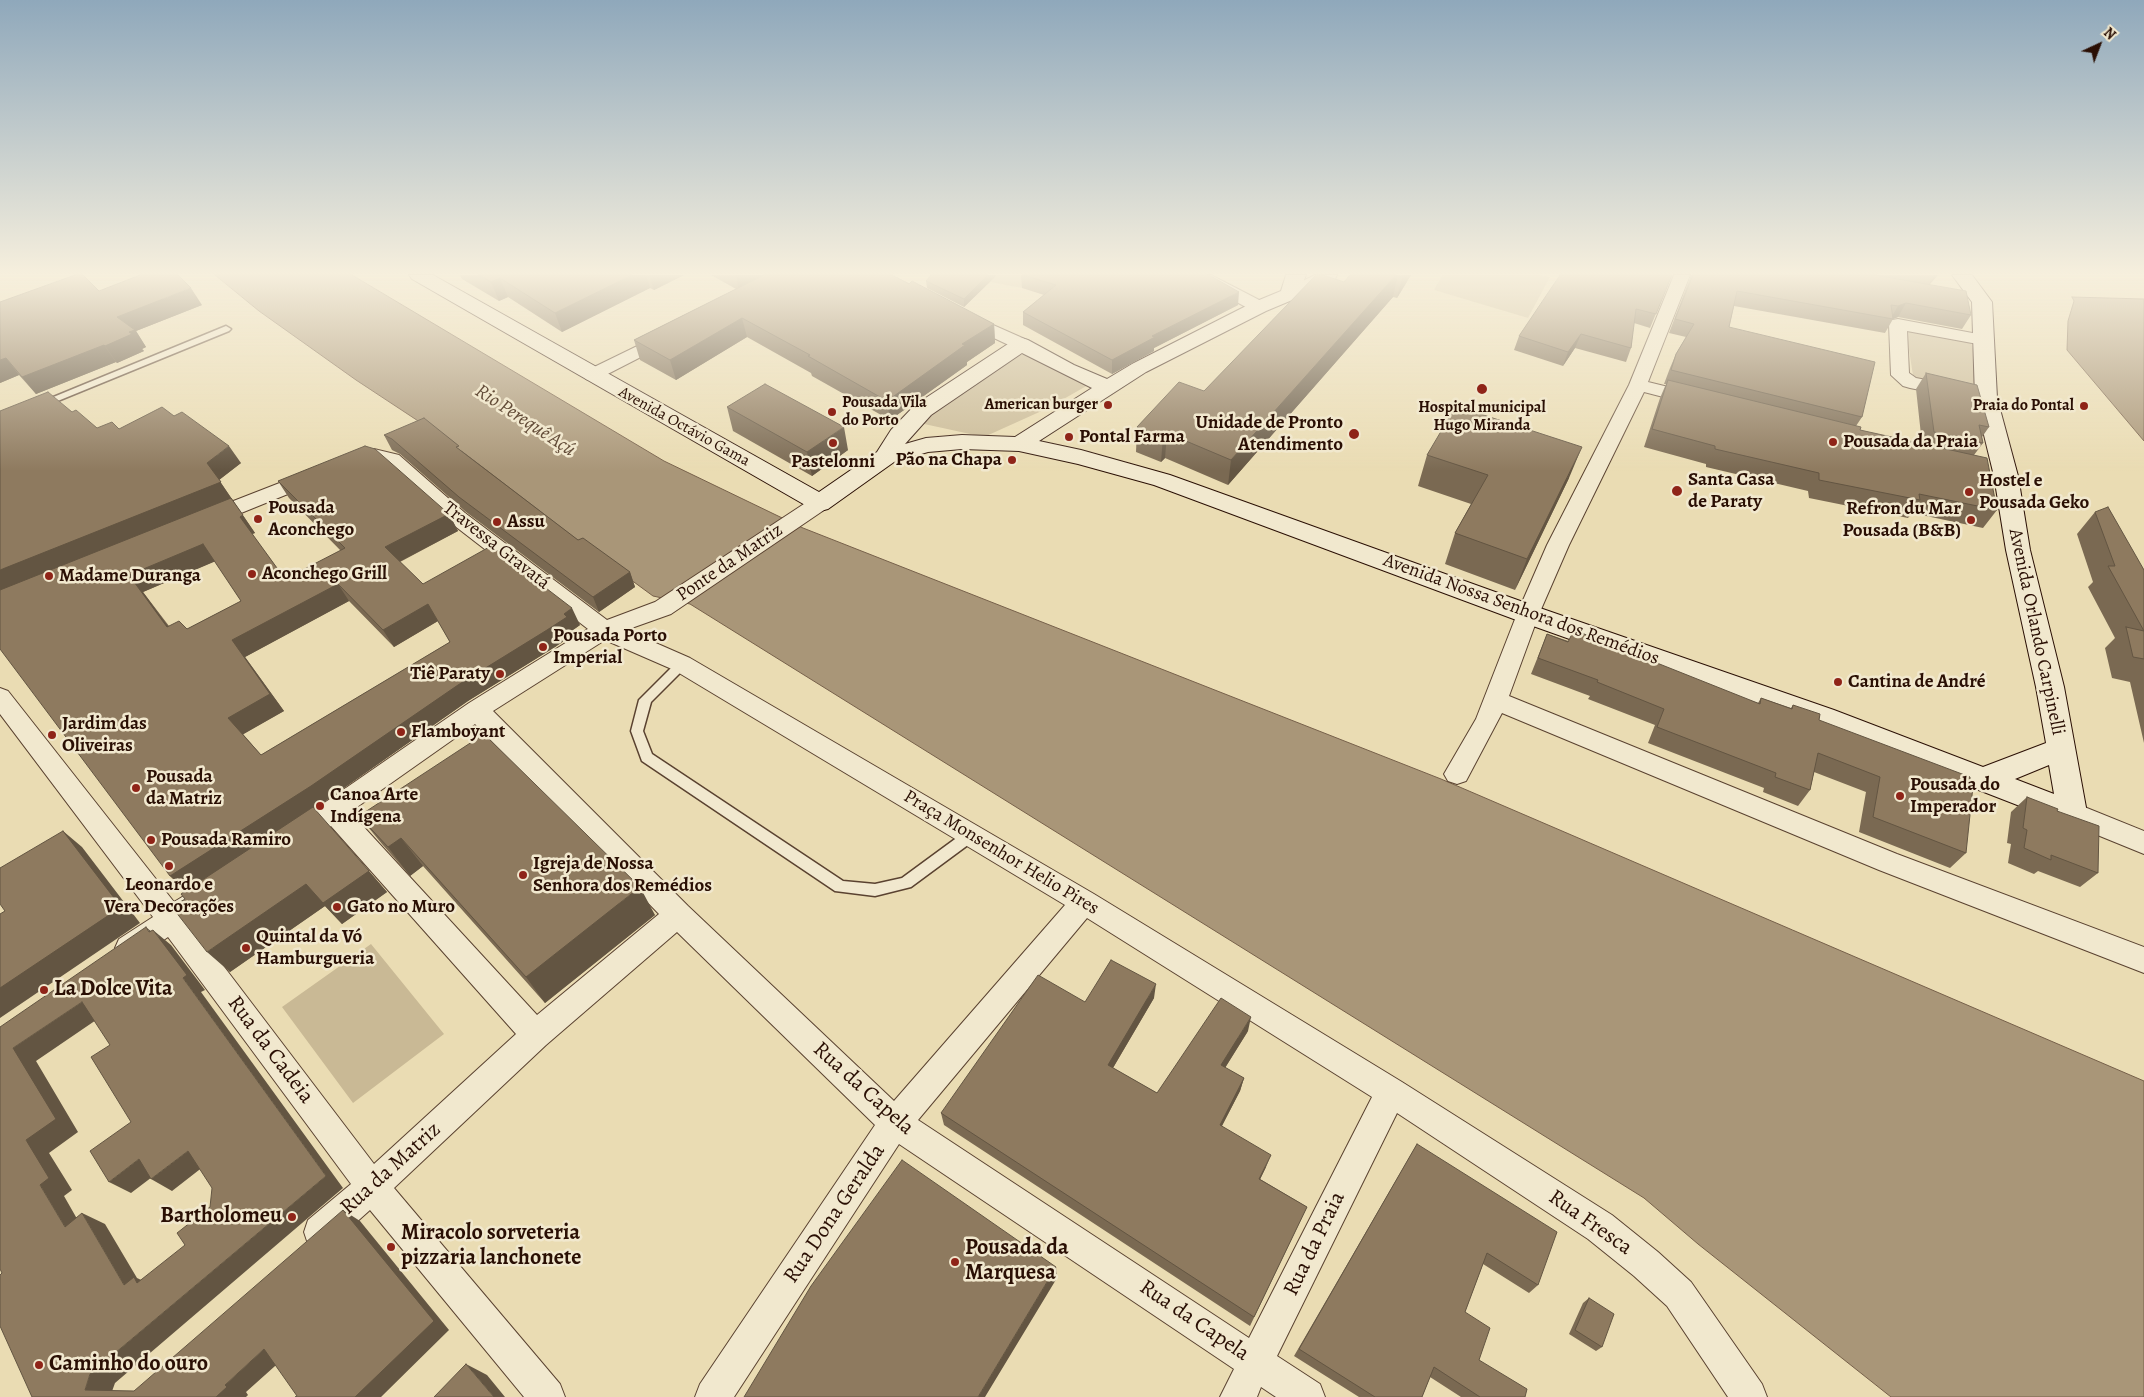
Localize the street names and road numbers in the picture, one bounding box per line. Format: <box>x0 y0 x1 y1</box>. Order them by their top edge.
street label: Avenida Octávio Gama <box>615 383 753 471</box>
street label: Travessa Gravatá <box>438 497 554 595</box>
street label: Ponte da Matriz <box>673 519 787 607</box>
street label: Avenida Orlando Carpinelli <box>2003 527 2069 737</box>
street label: Avenida Nossa Senhora dos Remédios <box>1380 549 1662 671</box>
street label: Praça Monsenhor Helio Pires <box>899 786 1103 920</box>
street label: Rua da Cadeia <box>221 991 319 1109</box>
street label: Rua da Capela <box>807 1037 919 1141</box>
street label: Rua da Matriz <box>335 1117 447 1221</box>
street label: Rua Dona Geralda <box>779 1139 891 1289</box>
street label: Rua Fresca <box>1543 1185 1637 1261</box>
street label: Rua da Praia <box>1278 1188 1352 1300</box>
street label: Rua da Capela <box>1134 1275 1254 1367</box>

